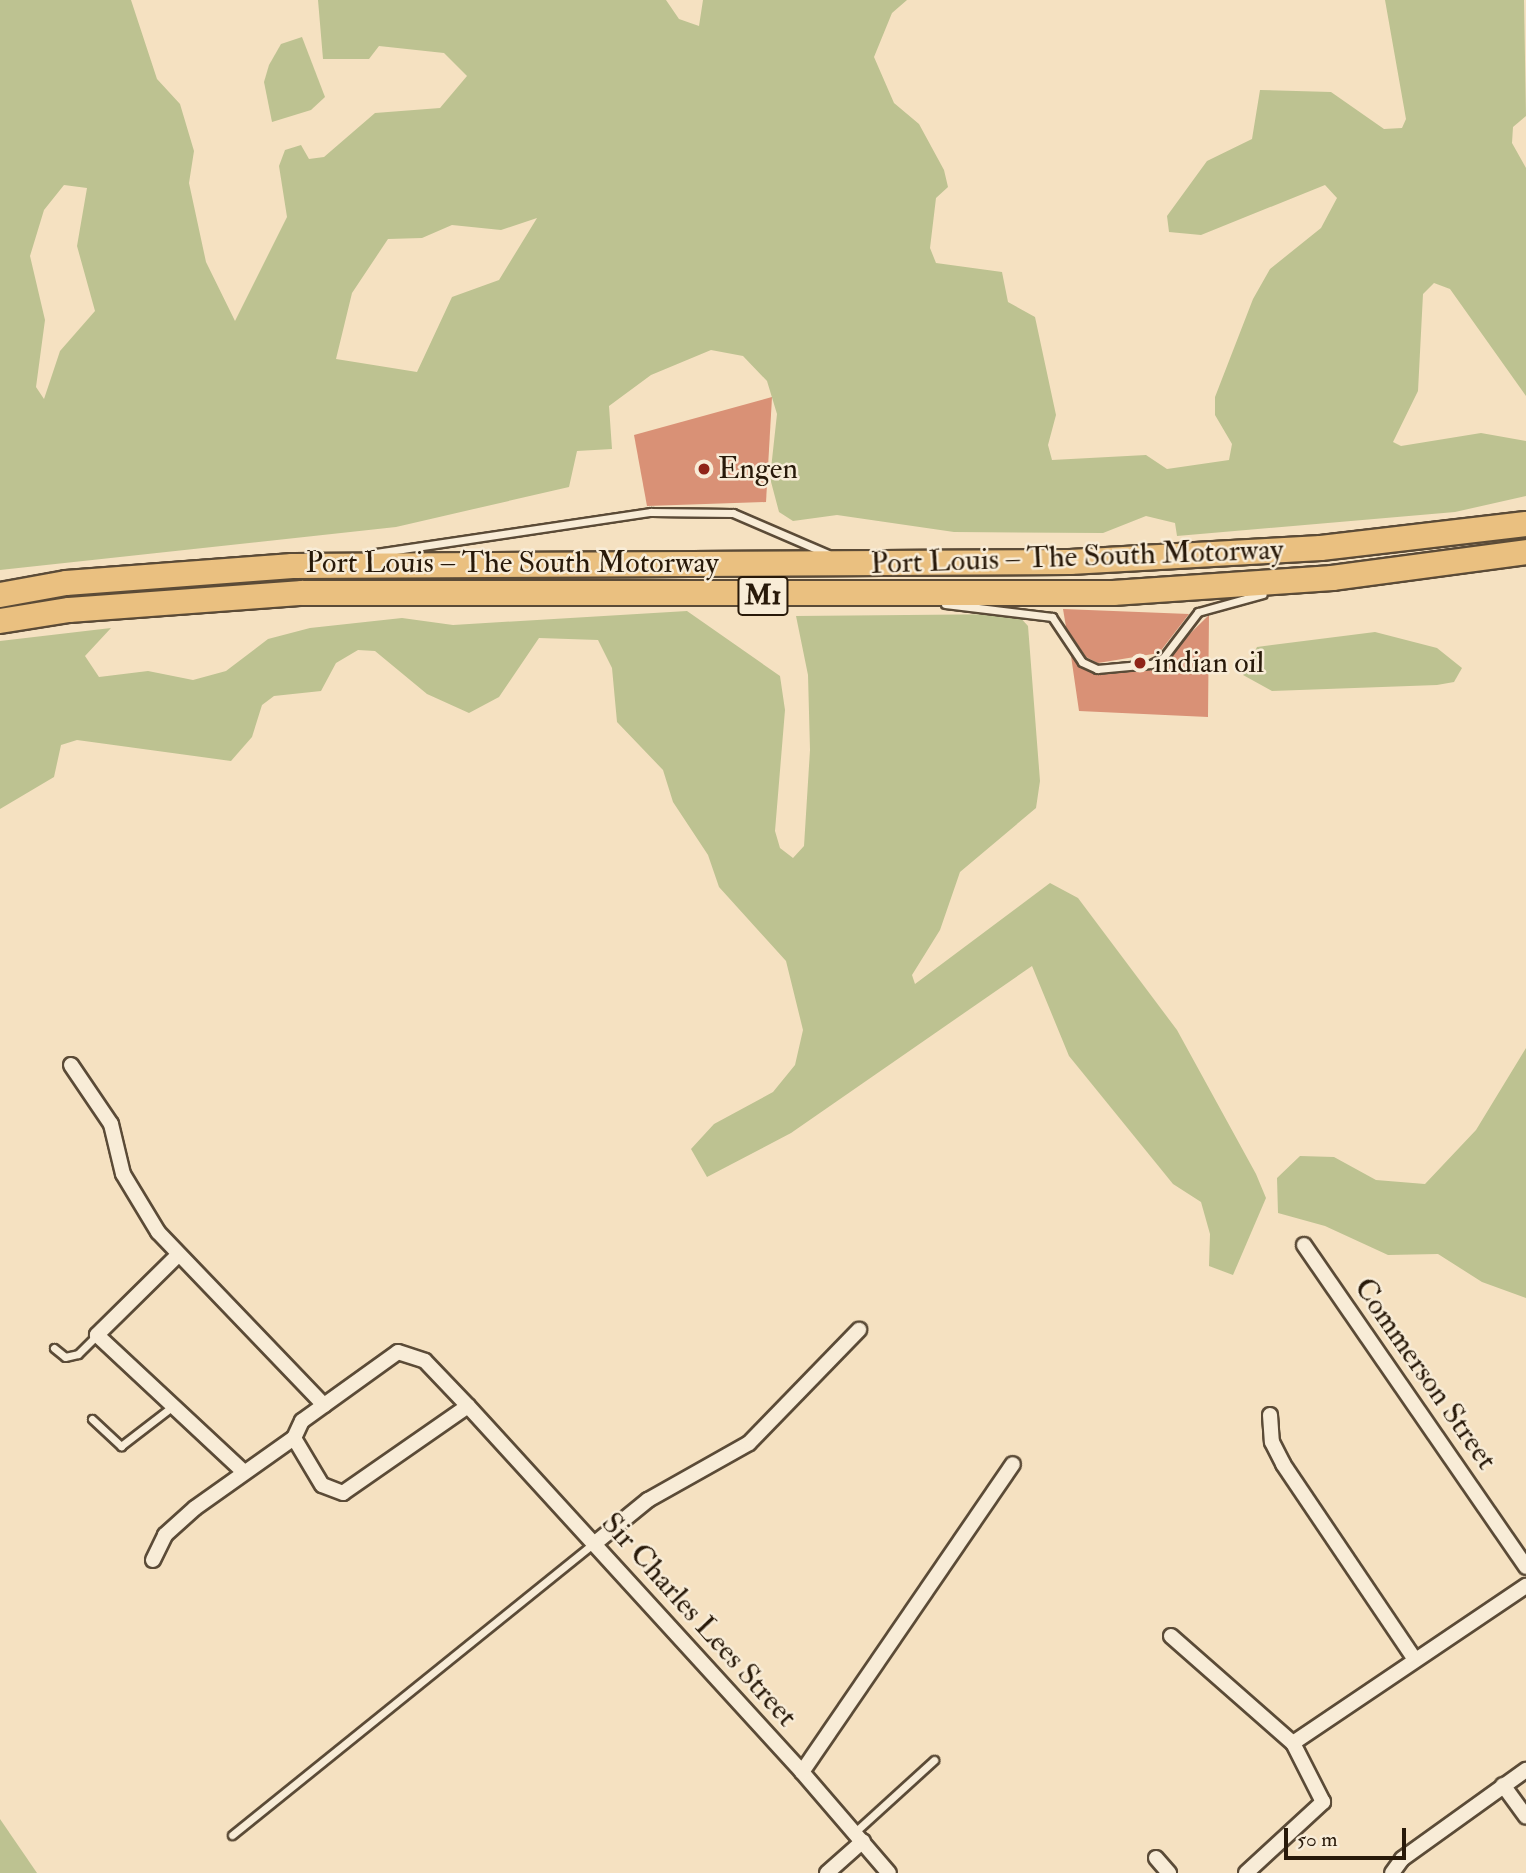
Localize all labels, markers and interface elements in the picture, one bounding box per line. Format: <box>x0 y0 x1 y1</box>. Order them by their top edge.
place label: Engen <box>718 451 798 487</box>
marker: Engen <box>696 461 712 477</box>
street label: Port Louis – The South Motorway <box>870 532 1284 582</box>
street label: Port Louis – The South Motorway <box>305 545 719 581</box>
road number: M1 <box>737 572 789 620</box>
place label: indian oil <box>1154 645 1264 681</box>
marker: indian oil <box>1132 655 1148 671</box>
street label: Commerson Street <box>1346 1271 1504 1477</box>
street label: Sir Charles Lees Street <box>593 1506 805 1734</box>
scale bar <box>1288 1814 1410 1858</box>
text: 50 m <box>1297 1826 1338 1853</box>

